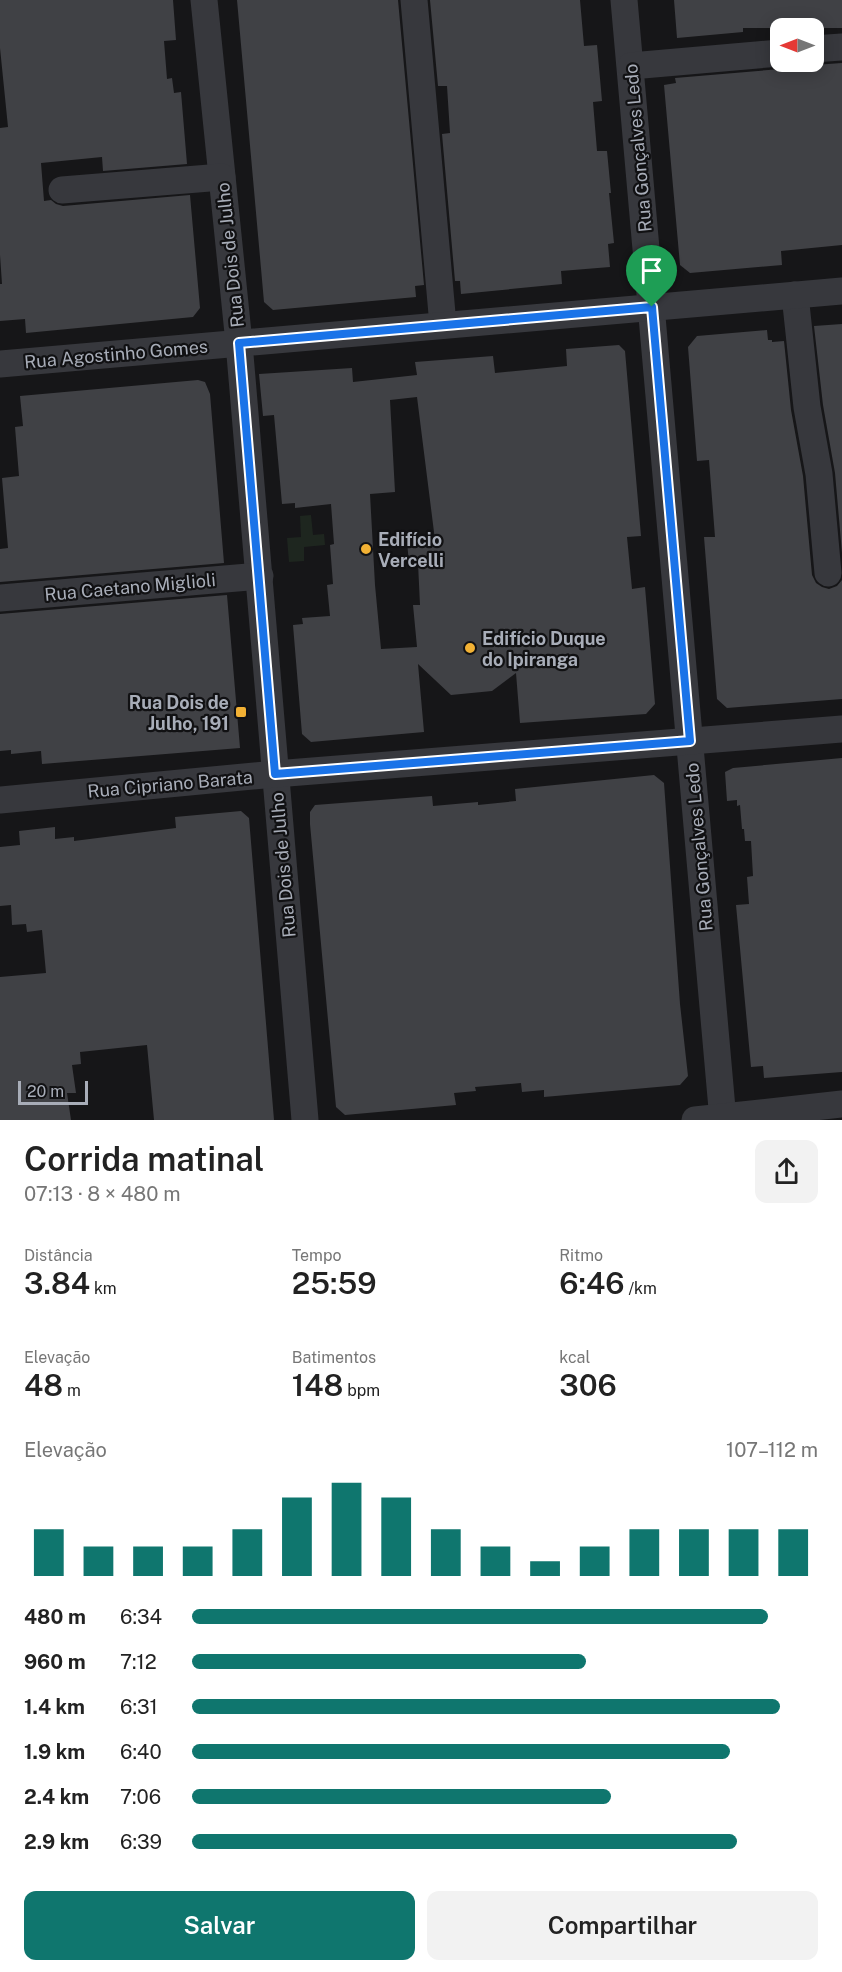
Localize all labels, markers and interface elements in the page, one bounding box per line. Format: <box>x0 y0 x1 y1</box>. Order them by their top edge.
north arrow <box>770 18 824 72</box>
map controls <box>770 18 824 72</box>
street label: Rua Gonçalves Ledo <box>620 63 656 233</box>
street label: Rua Dois de Julho <box>212 181 248 329</box>
pin <box>626 245 677 307</box>
icon: arrive <box>635 254 668 287</box>
street label: Rua Agostinho Gomes <box>23 336 209 372</box>
place label: Edifício Vercelli <box>378 529 444 571</box>
marker: Edifício Vercelli <box>359 542 373 556</box>
street label: Rua Caetano Miglioli <box>43 569 217 605</box>
place label: Edifício Duque do Ipiranga <box>482 628 606 670</box>
marker: Edifício Duque do Ipiranga <box>463 641 477 655</box>
place label: Rua Dois de Julho, 191 <box>129 692 229 734</box>
marker: Rua Dois de Julho, 191 <box>234 705 248 719</box>
street label: Rua Gonçalves Ledo <box>681 762 717 932</box>
street label: Rua Cipriano Barata <box>86 766 254 802</box>
street label: Rua Dois de Julho <box>266 791 300 939</box>
scale bar <box>18 1078 88 1106</box>
text: 20 m <box>27 1082 64 1101</box>
text: Corrida matinal <box>24 1140 264 1178</box>
button: share <box>755 1140 818 1203</box>
text: 07:13 · 8 × 480 m <box>24 1182 181 1206</box>
text: Distância <box>24 1246 93 1265</box>
text: Tempo <box>292 1246 342 1265</box>
text: Ritmo <box>559 1246 603 1265</box>
text: 3.84 <box>24 1265 90 1301</box>
text: 25:59 <box>292 1265 377 1301</box>
text: 6:46 <box>559 1265 625 1301</box>
text: km <box>90 1279 117 1298</box>
text: /km <box>625 1279 657 1298</box>
text: Elevação <box>24 1348 90 1367</box>
text: Batimentos <box>292 1348 376 1367</box>
text: kcal <box>559 1348 590 1367</box>
text: 48 <box>24 1367 63 1403</box>
text: 148 <box>292 1367 343 1403</box>
text: 306 <box>559 1367 617 1403</box>
text: m <box>63 1381 81 1400</box>
text: bpm <box>343 1381 380 1400</box>
text: Elevação <box>24 1438 107 1462</box>
text: 107–112 m <box>726 1438 818 1462</box>
text: 480 m <box>24 1605 86 1629</box>
text: 6:34 <box>120 1605 162 1629</box>
text: 960 m <box>24 1650 86 1674</box>
text: 7:12 <box>120 1650 157 1674</box>
text: 1.4 km <box>24 1695 85 1719</box>
text: 6:31 <box>120 1695 158 1719</box>
text: 1.9 km <box>24 1740 85 1764</box>
text: 6:40 <box>120 1740 162 1764</box>
text: 2.4 km <box>24 1785 89 1809</box>
text: 7:06 <box>120 1785 161 1809</box>
text: 2.9 km <box>24 1830 89 1854</box>
text: 6:39 <box>120 1830 162 1854</box>
button: Salvar <box>24 1891 415 1960</box>
button: Compartilhar <box>427 1891 818 1960</box>

